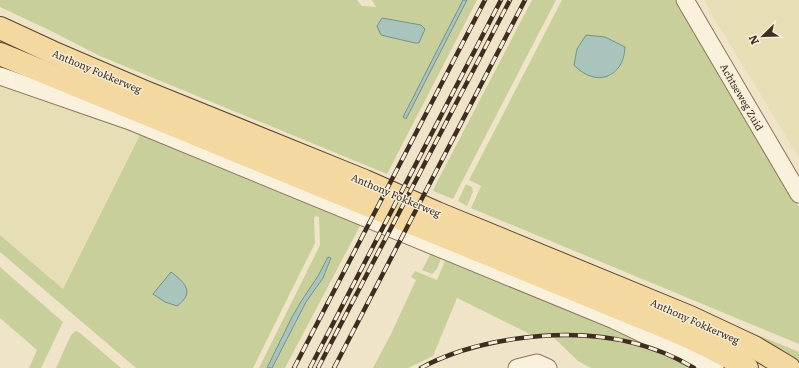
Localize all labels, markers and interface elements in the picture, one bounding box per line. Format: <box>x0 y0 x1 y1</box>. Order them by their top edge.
north arrow <box>743 16 783 56</box>
text: N <box>744 33 762 48</box>
street label: Anthony Fokkerweg <box>50 45 145 96</box>
street label: Achtseweg Zuid <box>717 60 768 133</box>
street label: Anthony Fokkerweg <box>349 169 444 220</box>
street label: Anthony Fokkerweg <box>648 294 743 347</box>

